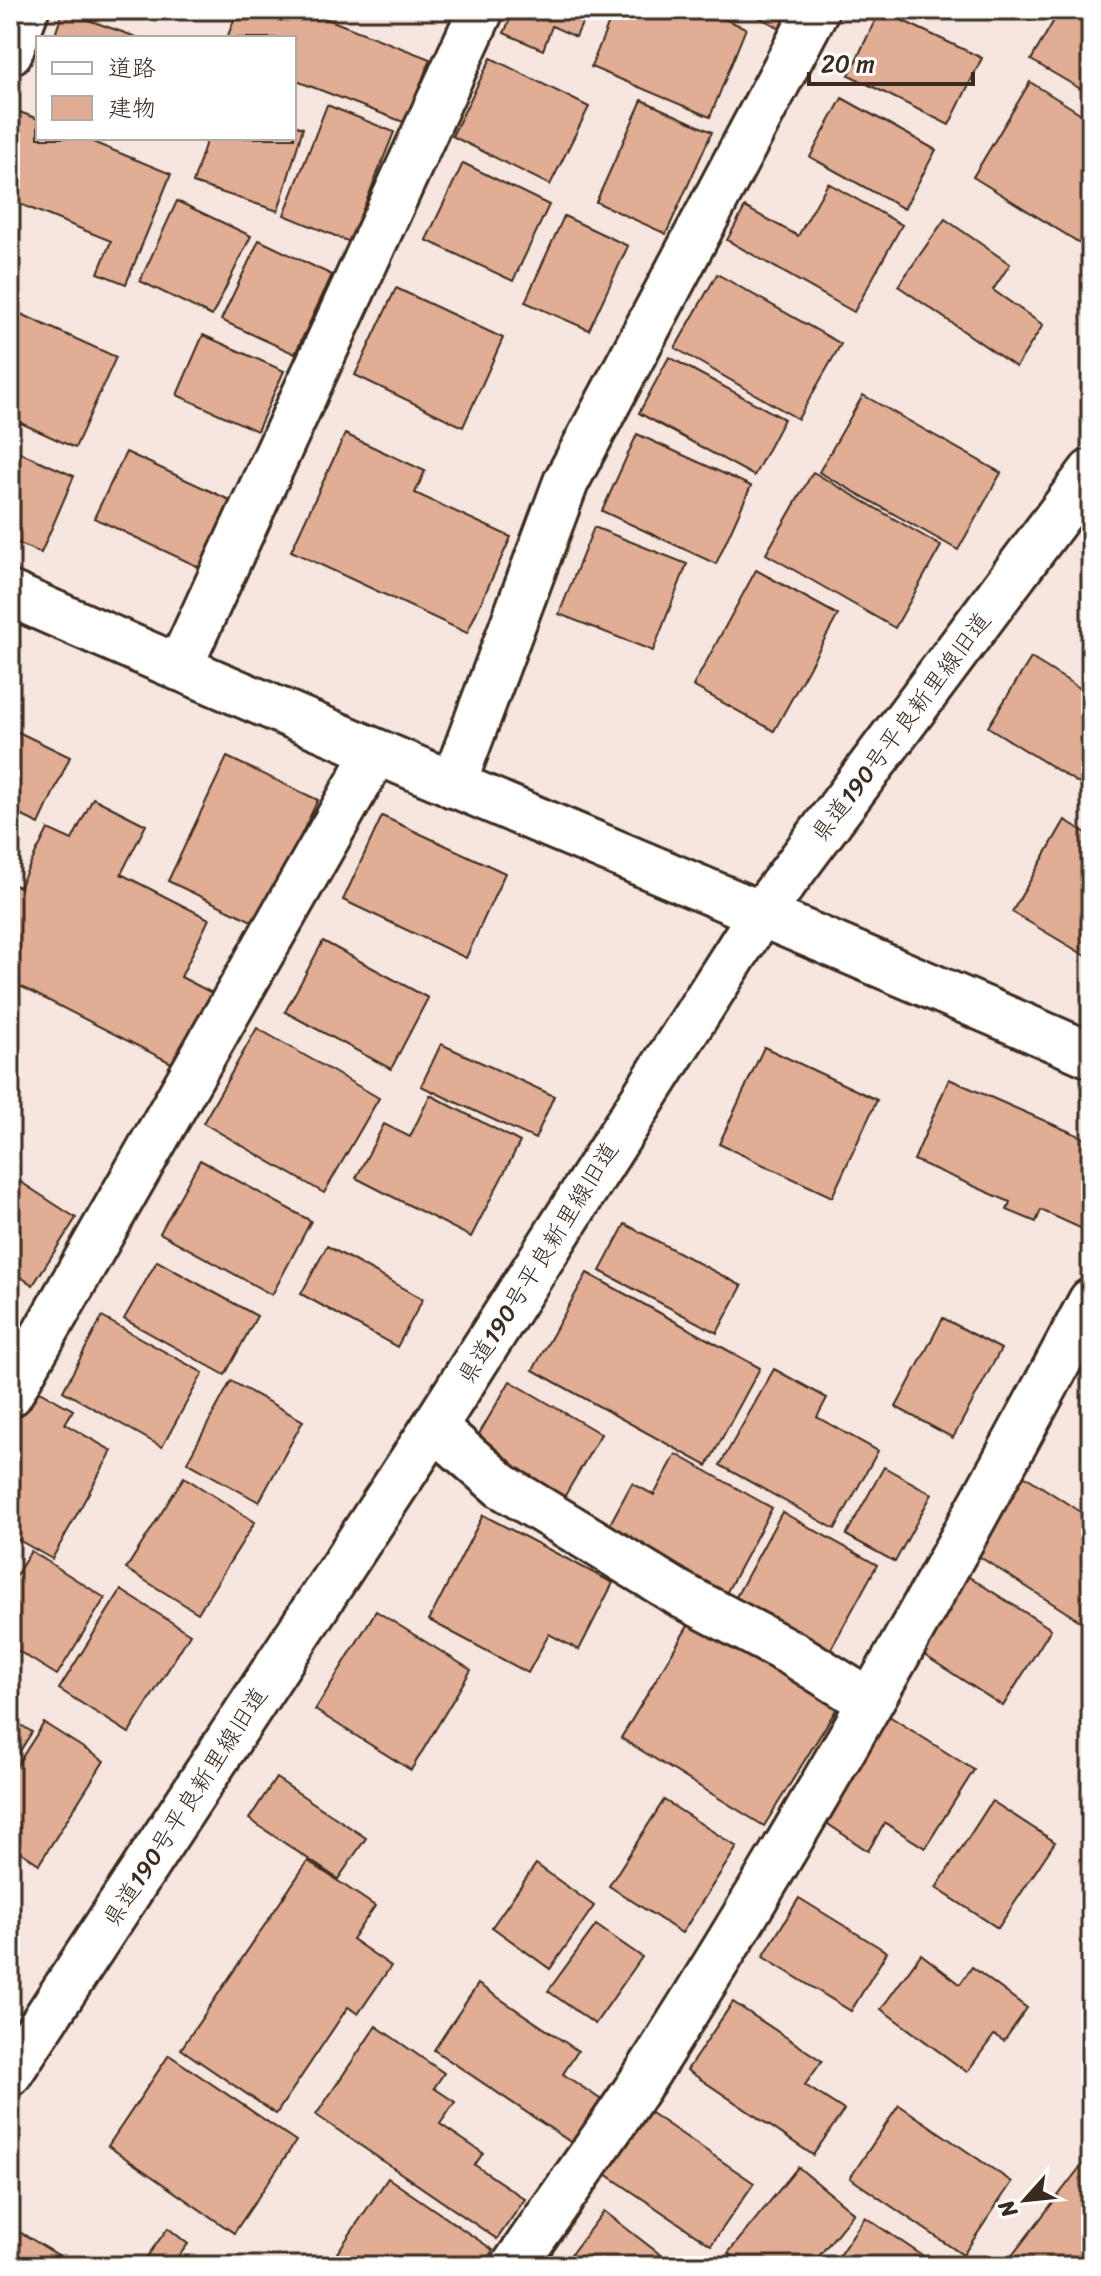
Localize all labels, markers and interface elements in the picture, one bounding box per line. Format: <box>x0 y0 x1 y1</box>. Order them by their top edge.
legend <box>36 36 296 140</box>
scale bar <box>809 36 973 86</box>
text: 20 m <box>821 43 875 85</box>
text: 道路 <box>108 47 156 89</box>
text: 建物 <box>108 87 156 129</box>
street label: 県道190号平良新里線旧道 <box>800 602 1002 852</box>
street label: 県道190号平良新里線旧道 <box>446 1133 630 1393</box>
street label: 県道190号平良新里線旧道 <box>91 1678 279 1936</box>
north arrow <box>985 2160 1065 2240</box>
text: N <box>986 2193 1029 2225</box>

